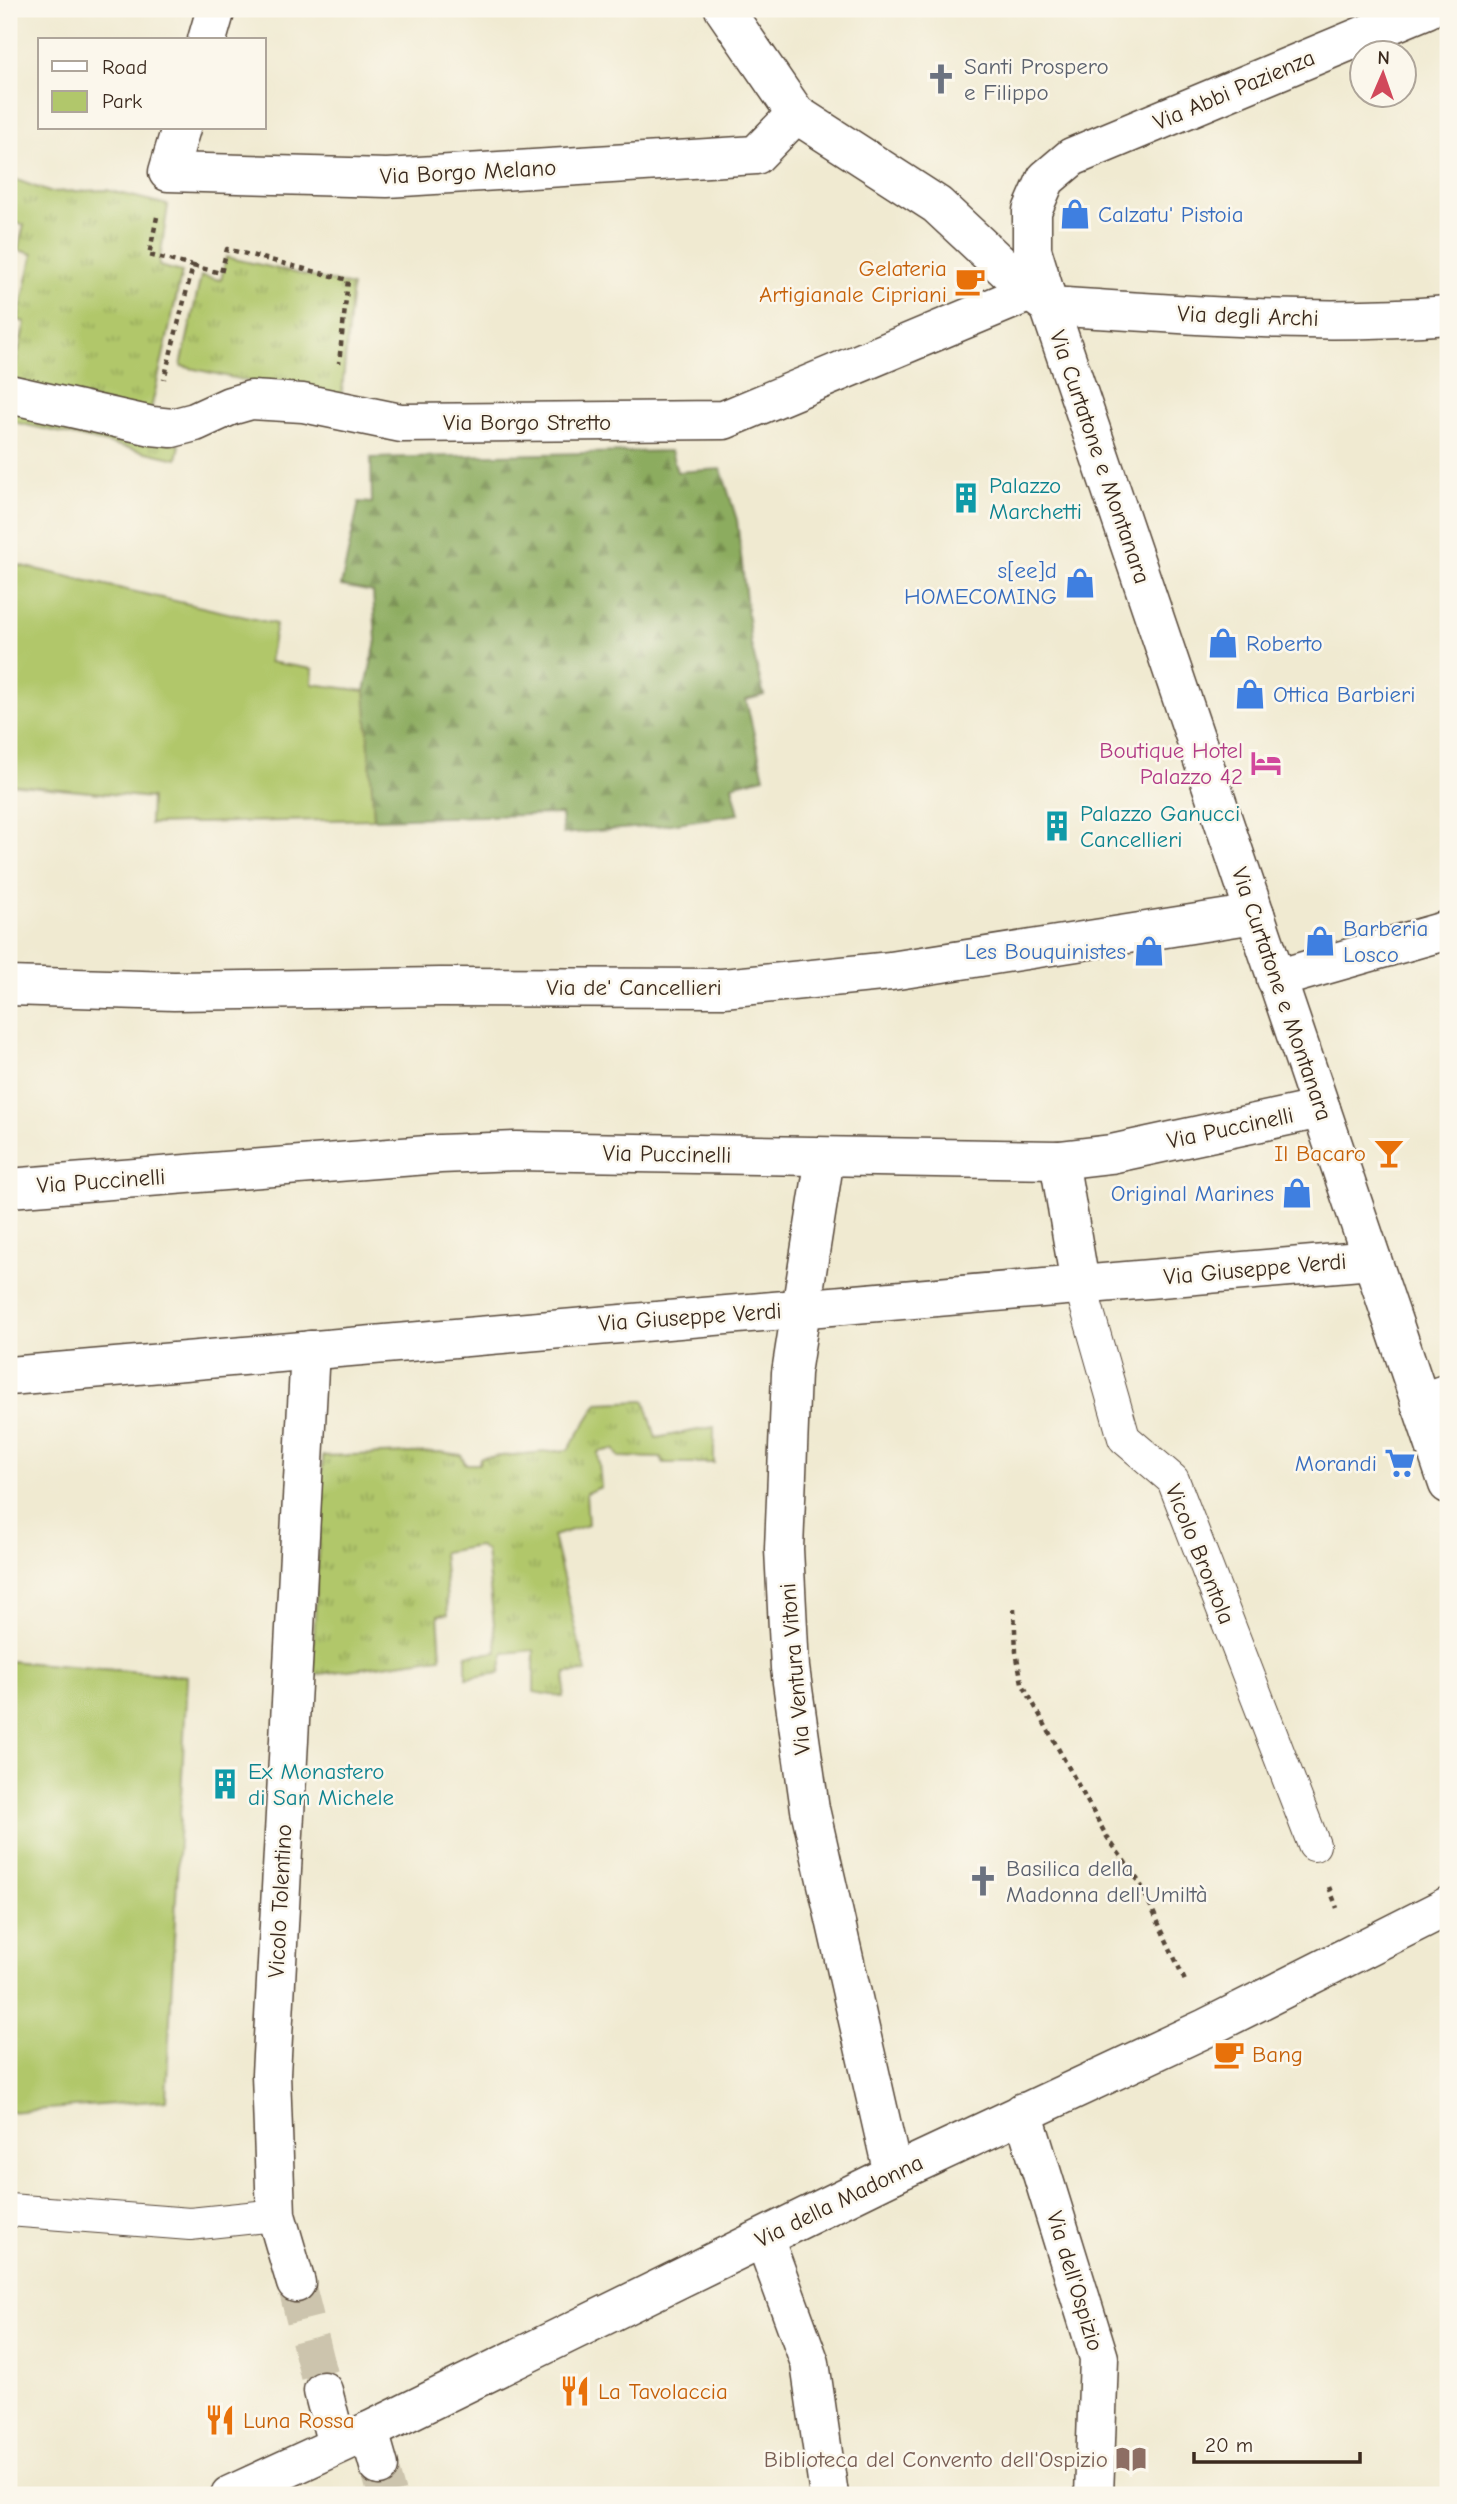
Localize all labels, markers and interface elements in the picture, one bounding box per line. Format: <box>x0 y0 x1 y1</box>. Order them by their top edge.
legend <box>38 38 266 130</box>
north arrow <box>1348 38 1418 108</box>
street label: Via Abbi Pazienza <box>1149 44 1319 136</box>
text: N <box>1377 47 1390 69</box>
place label: Santi Prospero e Filippo <box>964 53 1109 106</box>
text: Road <box>102 55 147 79</box>
church icon: Santi Prospero e Filippo <box>924 62 958 96</box>
text: Park <box>102 89 142 113</box>
street label: Via Borgo Melano <box>379 154 557 190</box>
shop icon: Calzatu' Pistoia <box>1058 197 1092 231</box>
place label: Calzatu' Pistoia <box>1098 201 1244 228</box>
place label: Gelateria Artigianale Cipriani <box>759 255 947 308</box>
cafe icon: Gelateria Artigianale Cipriani <box>953 264 987 298</box>
street label: Via degli Archi <box>1177 300 1319 332</box>
street label: Via Curtatone e Montanara <box>1044 327 1156 587</box>
street label: Via Borgo Stretto <box>443 409 611 436</box>
place label: Palazzo Marchetti <box>989 472 1082 525</box>
building icon: Palazzo Marchetti <box>949 481 983 515</box>
place label: s[ee]d HOMECOMING <box>904 557 1057 610</box>
shop icon: s[ee]d HOMECOMING <box>1063 566 1097 600</box>
shop icon: Roberto <box>1206 626 1240 660</box>
place label: Roberto <box>1246 630 1323 657</box>
shop icon: Ottica Barbieri <box>1233 677 1267 711</box>
place label: Ottica Barbieri <box>1273 681 1415 708</box>
place label: Boutique Hotel Palazzo 42 <box>1099 737 1243 790</box>
hotel icon: Boutique Hotel Palazzo 42 <box>1249 746 1283 780</box>
place label: Palazzo Ganucci Cancellieri <box>1080 800 1240 853</box>
building icon: Palazzo Ganucci Cancellieri <box>1040 809 1074 843</box>
street label: Via Curtatone e Montanara <box>1226 864 1338 1124</box>
place label: Barberia Losco <box>1343 915 1428 968</box>
shop icon: Barberia Losco <box>1303 924 1337 958</box>
shop icon: Les Bouquinistes <box>1132 934 1166 968</box>
place label: Les Bouquinistes <box>965 938 1126 965</box>
street label: Via de' Cancellieri <box>546 974 722 1001</box>
street label: Via Puccinelli <box>1164 1101 1296 1155</box>
bar icon: Il Bacaro <box>1372 1136 1406 1170</box>
street label: Via Puccinelli <box>602 1139 732 1169</box>
place label: Il Bacaro <box>1274 1140 1366 1167</box>
street label: Via Puccinelli <box>36 1163 166 1199</box>
shop icon: Original Marines <box>1280 1176 1314 1210</box>
place label: Original Marines <box>1111 1180 1274 1207</box>
street label: Via Giuseppe Verdi <box>1162 1248 1348 1290</box>
street label: Via Giuseppe Verdi <box>598 1297 782 1337</box>
supermarket icon: Morandi <box>1383 1446 1417 1480</box>
place label: Morandi <box>1295 1450 1377 1477</box>
street label: Vicolo Brontola <box>1160 1480 1240 1628</box>
street label: Via Ventura Vitoni <box>774 1582 816 1756</box>
place label: Ex Monastero di San Michele <box>248 1758 394 1811</box>
building icon: Ex Monastero di San Michele <box>208 1767 242 1801</box>
street label: Vicolo Tolentino <box>262 1824 298 1978</box>
place label: Basilica della Madonna dell'Umiltà <box>1006 1855 1208 1908</box>
church icon: Basilica della Madonna dell'Umiltà <box>966 1864 1000 1898</box>
cafe icon: Bang <box>1212 2037 1246 2071</box>
place label: Bang <box>1252 2041 1303 2068</box>
street label: Via della Madonna <box>751 2149 927 2253</box>
street label: Via dell'Ospizio <box>1041 2208 1109 2354</box>
restaurant icon: La Tavolaccia <box>558 2374 592 2408</box>
place label: La Tavolaccia <box>598 2378 728 2405</box>
restaurant icon: Luna Rossa <box>203 2403 237 2437</box>
place label: Luna Rossa <box>243 2407 355 2434</box>
scale bar <box>1194 2420 1361 2464</box>
text: 20 m <box>1205 2433 1253 2457</box>
library icon: Biblioteca del Convento dell'Ospizio <box>1114 2442 1148 2476</box>
place label: Biblioteca del Convento dell'Ospizio <box>764 2446 1108 2473</box>

